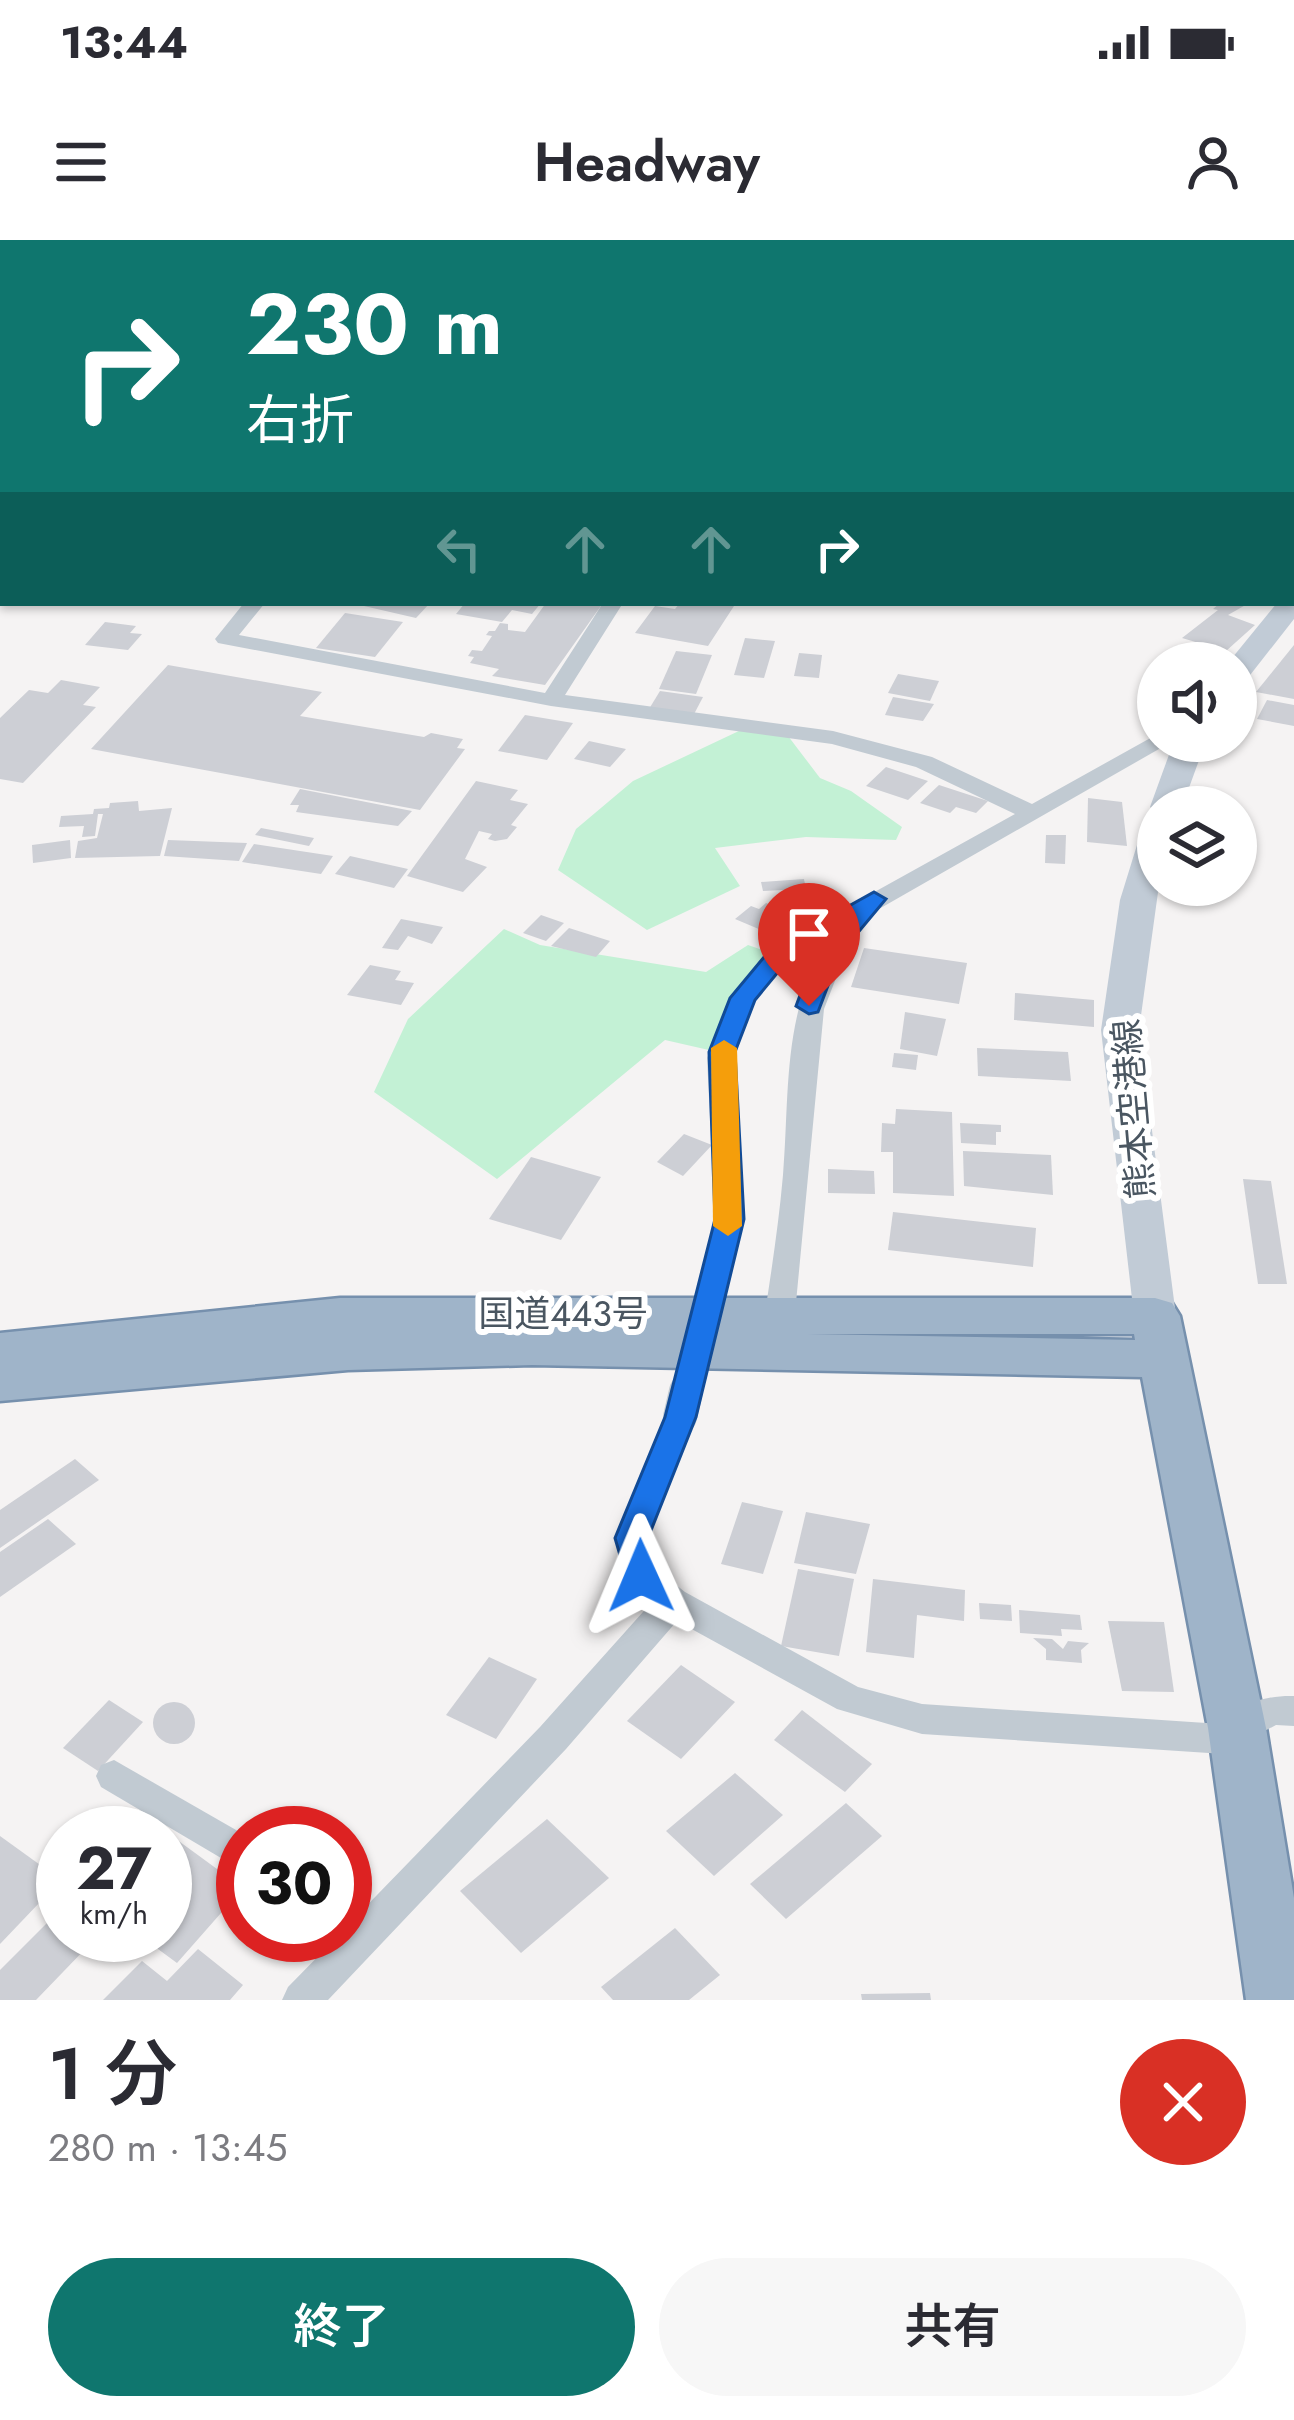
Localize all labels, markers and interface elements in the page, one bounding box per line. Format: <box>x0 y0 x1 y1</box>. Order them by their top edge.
text: 13:44 <box>60 10 188 75</box>
text: Headway <box>534 123 760 201</box>
icon: menu <box>48 129 114 195</box>
icon: person <box>1180 129 1246 195</box>
text: 230 m <box>246 264 503 386</box>
icon: right <box>48 288 204 444</box>
text: 右折 <box>246 381 354 459</box>
icon: left <box>426 516 492 582</box>
icon: ahead <box>552 516 618 582</box>
icon: ahead <box>678 516 744 582</box>
icon: right <box>804 516 870 582</box>
map controls <box>1137 642 1257 906</box>
button: sound <box>1137 642 1257 762</box>
button: layers <box>1137 786 1257 906</box>
pin <box>758 883 860 1006</box>
icon: arrive <box>776 901 842 967</box>
street label: 熊本空港線 <box>1099 1017 1167 1201</box>
street label: 国道443号 <box>478 1287 648 1339</box>
position arrow <box>578 1513 704 1639</box>
speed limit sign: 30 <box>216 1806 372 1962</box>
text: 27 <box>76 1825 152 1912</box>
text: km/h <box>80 1892 148 1935</box>
text: 1 分 <box>48 2022 177 2126</box>
button: close <box>1120 2039 1246 2165</box>
text: 280 m · 13:45 <box>48 2119 287 2176</box>
button: 終了 <box>48 2258 635 2396</box>
button: 共有 <box>659 2258 1246 2396</box>

